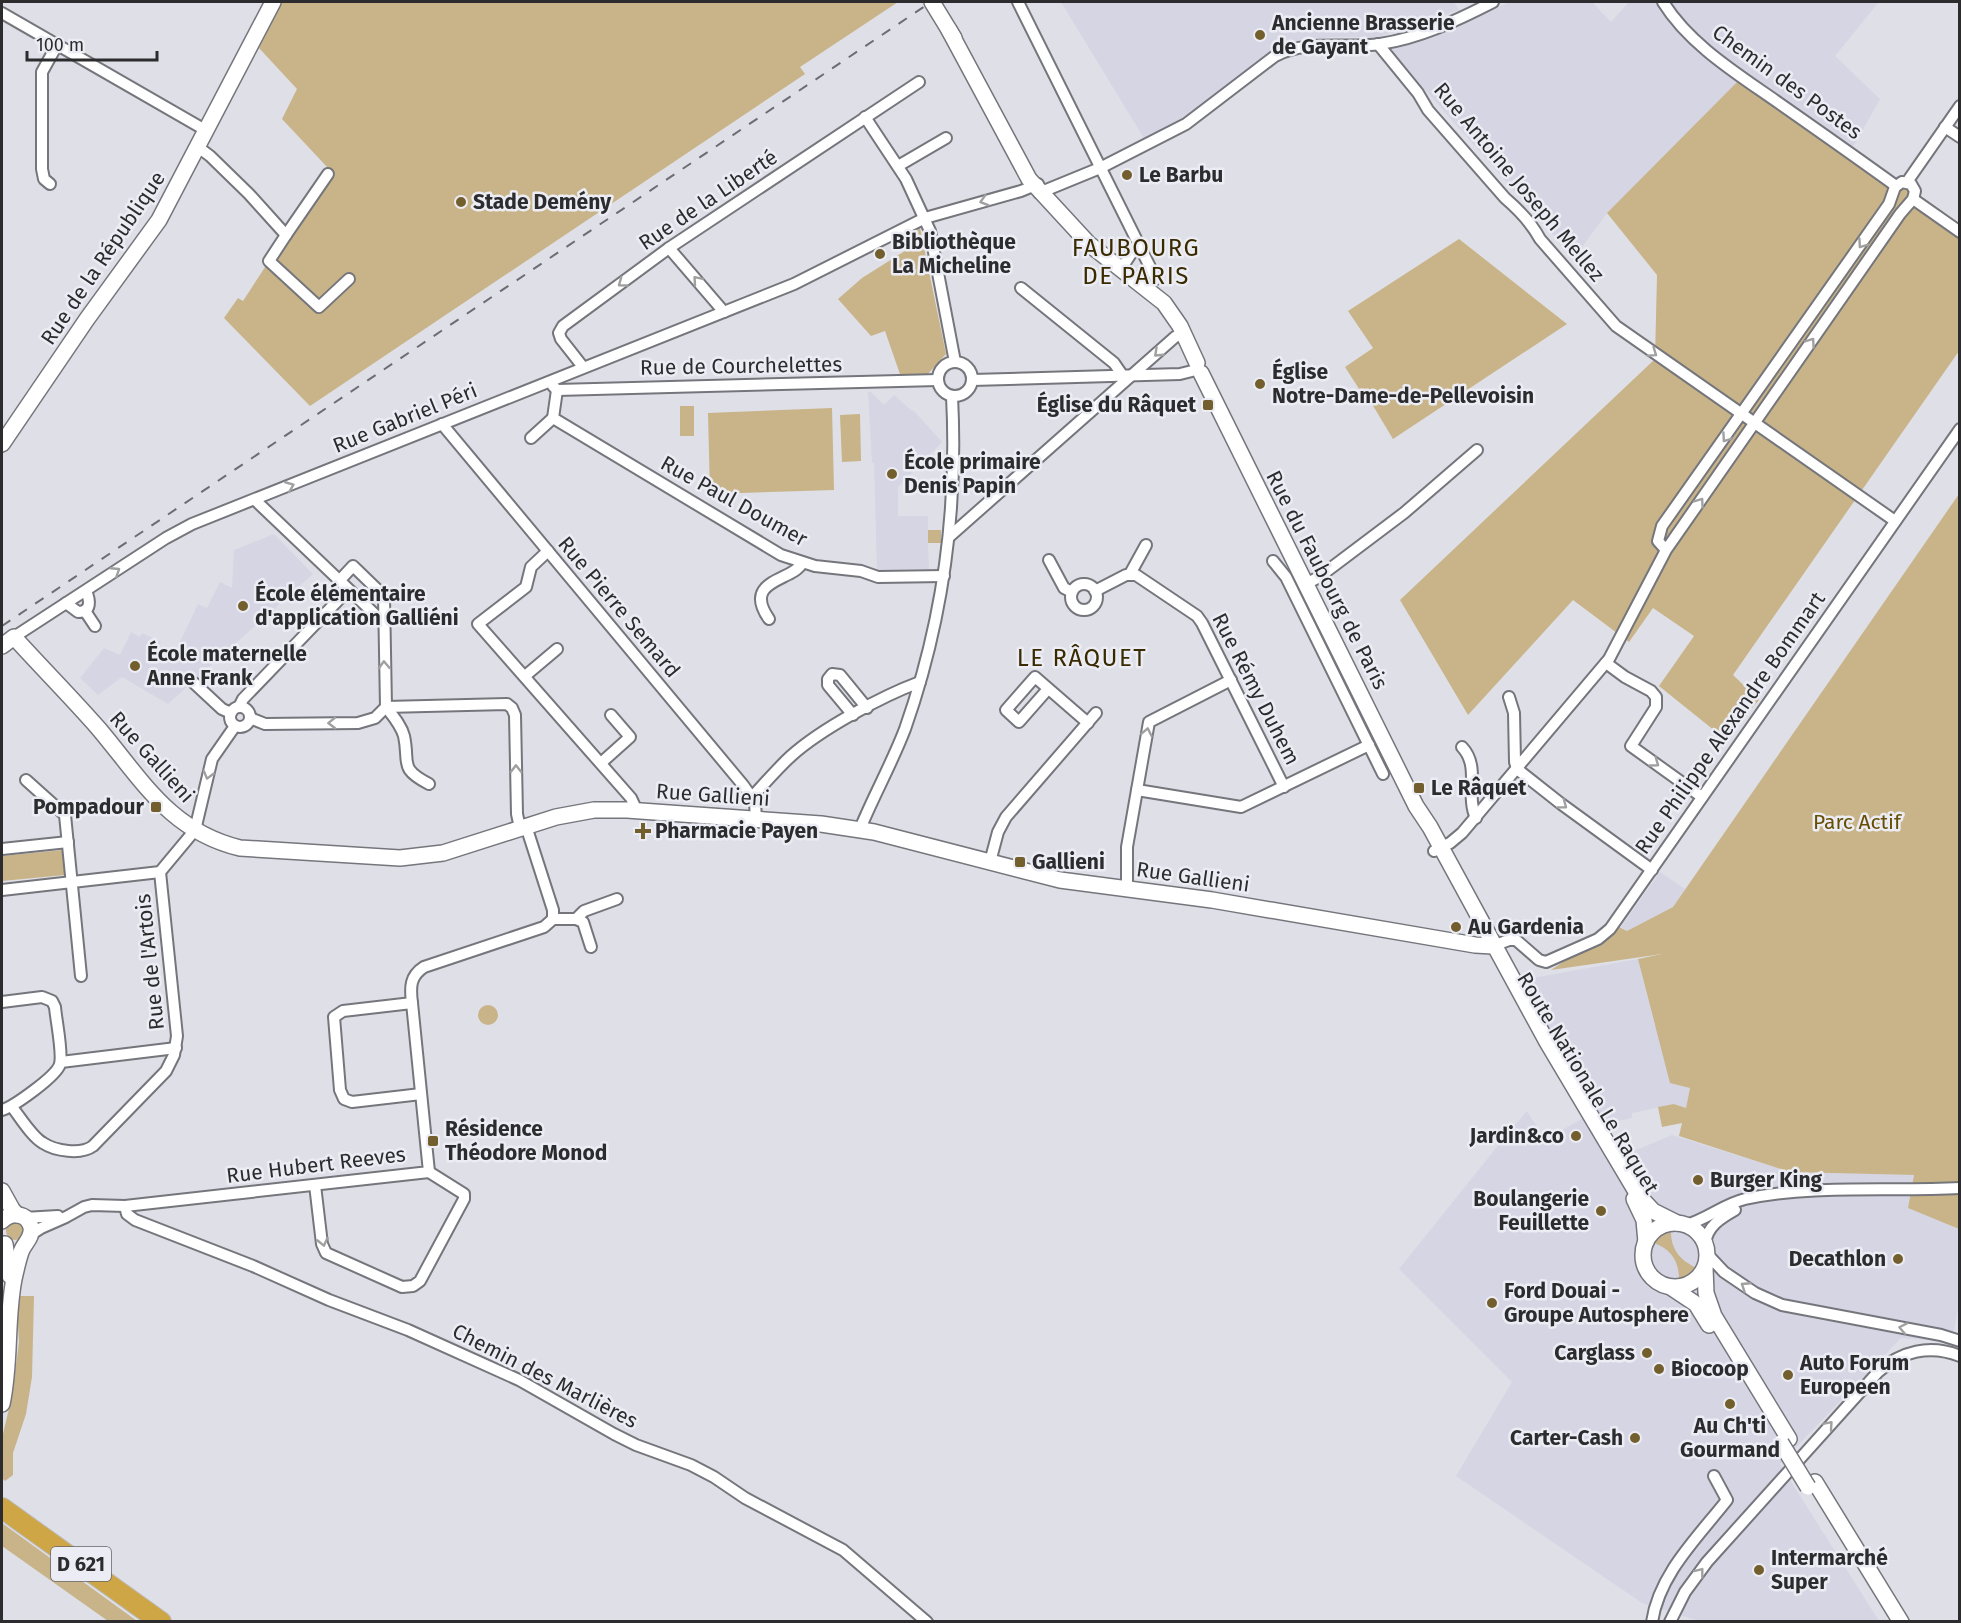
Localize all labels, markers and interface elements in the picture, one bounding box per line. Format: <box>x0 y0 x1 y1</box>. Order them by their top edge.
place label: Ancienne Brasserie de Gayant <box>1271 10 1455 60</box>
street label: Chemin des Postes <box>1707 19 1867 145</box>
scale bar <box>27 24 158 62</box>
marker: Ancienne Brasserie de Gayant <box>1253 28 1267 42</box>
text: 100 m <box>36 34 84 56</box>
street label: Rue Antoine Joseph Mellez <box>1428 77 1610 287</box>
street label: Rue de la Liberté <box>634 144 782 256</box>
place label: Le Barbu <box>1139 162 1223 188</box>
street label: Rue de la République <box>35 166 171 350</box>
marker: Le Barbu <box>1120 168 1134 182</box>
place label: Stade Demény <box>473 189 611 215</box>
one-way arrow <box>979 194 990 206</box>
marker: Stade Demény <box>454 195 468 209</box>
place label: Bibliothèque La Micheline <box>892 229 1016 279</box>
district label: FAUBOURG DE PARIS <box>1072 234 1200 290</box>
one-way arrow <box>1858 237 1869 248</box>
marker: Bibliothèque La Micheline <box>873 247 887 261</box>
one-way arrow <box>617 276 628 287</box>
one-way arrow <box>693 276 704 287</box>
one-way arrow <box>1804 337 1815 348</box>
one-way arrow <box>1154 346 1165 357</box>
one-way arrow <box>1647 346 1658 357</box>
street label: Rue de Courchelettes <box>640 351 842 381</box>
place label: Église Notre-Dame-de-Pellevoisin <box>1272 358 1534 409</box>
street label: Rue Gabriel Péri <box>329 377 481 459</box>
marker: Église Notre-Dame-de-Pellevoisin <box>1253 377 1267 391</box>
place label: Église du Râquet <box>1037 391 1197 418</box>
marker: Église du Râquet <box>1201 398 1215 412</box>
one-way arrow <box>1722 431 1733 442</box>
place label: École primaire Denis Papin <box>904 448 1041 499</box>
street label: Rue Paul Doumer <box>656 450 812 552</box>
street label: Rue du Faubourg de Paris <box>1260 466 1394 694</box>
marker: École primaire Denis Papin <box>885 467 899 481</box>
one-way arrow <box>284 480 295 493</box>
one-way arrow <box>1693 497 1704 508</box>
street label: Rue Pierre Semard <box>552 531 686 683</box>
one-way arrow <box>109 567 120 578</box>
place label: École élémentaire d'application Galliéni <box>255 580 459 631</box>
street label: Rue Philippe Alexandre Bommart <box>1629 587 1831 859</box>
marker: École élémentaire d'application Galliéni <box>236 599 250 613</box>
street label: Rue Rémy Duhem <box>1207 609 1305 769</box>
place label: École maternelle Anne Frank <box>146 640 307 691</box>
district label: LE RÂQUET <box>1017 644 1147 672</box>
marker: École maternelle Anne Frank <box>128 659 142 673</box>
one-way arrow <box>378 660 391 669</box>
street label: Rue Gallieni <box>104 706 200 808</box>
one-way arrow <box>328 717 337 729</box>
one-way arrow <box>1140 728 1153 738</box>
one-way arrow <box>1649 756 1660 767</box>
one-way arrow <box>510 765 523 774</box>
one-way arrow <box>202 770 215 780</box>
place label: Le Râquet <box>1431 775 1527 801</box>
street label: Rue Gallieni <box>655 778 771 812</box>
marker: Le Râquet <box>1412 781 1426 795</box>
place label: Pompadour <box>33 794 145 820</box>
one-way arrow <box>1556 798 1567 809</box>
marker: Pompadour <box>149 800 163 814</box>
park label: Parc Actif <box>1813 809 1903 835</box>
place label: Pharmacie Payen <box>655 818 818 844</box>
marker: Pharmacie Payen <box>636 824 650 838</box>
place label: Gallieni <box>1032 849 1105 875</box>
marker: Gallieni <box>1013 855 1027 869</box>
street label: Rue Gallieni <box>1135 856 1251 898</box>
street label: Rue de l'Artois <box>130 892 170 1031</box>
place label: Au Gardenia <box>1467 914 1584 940</box>
marker: Au Gardenia <box>1449 920 1463 934</box>
street label: Route Nationale Le Raquet <box>1511 967 1665 1199</box>
place label: Résidence Théodore Monod <box>445 1116 607 1166</box>
place label: Jardin&co <box>1469 1123 1564 1149</box>
marker: Jardin&co <box>1569 1129 1583 1143</box>
marker: Résidence Théodore Monod <box>426 1134 440 1148</box>
street label: Rue Hubert Reeves <box>225 1141 407 1189</box>
place label: Burger King <box>1710 1167 1823 1193</box>
marker: Burger King <box>1691 1173 1705 1187</box>
place label: Boulangerie Feuillette <box>1473 1186 1589 1236</box>
marker: Boulangerie Feuillette <box>1594 1204 1608 1218</box>
one-way arrow <box>316 1237 329 1247</box>
place label: Decathlon <box>1789 1246 1886 1272</box>
marker: Decathlon <box>1891 1252 1905 1266</box>
place label: Ford Douai - Groupe Autosphere <box>1504 1278 1689 1328</box>
one-way arrow <box>1741 1282 1751 1294</box>
marker: Ford Douai - Groupe Autosphere <box>1485 1296 1499 1310</box>
street label: Chemin des Marlières <box>448 1318 642 1434</box>
one-way arrow <box>1898 1322 1908 1335</box>
place label: Carglass <box>1554 1340 1635 1366</box>
marker: Carglass <box>1640 1346 1654 1360</box>
place label: Auto Forum Europeen <box>1799 1350 1909 1400</box>
place label: Biocoop <box>1671 1356 1749 1382</box>
marker: Biocoop <box>1652 1362 1666 1376</box>
marker: Auto Forum Europeen <box>1781 1368 1795 1382</box>
marker: Au Ch'ti Gourmand <box>1723 1397 1737 1411</box>
place label: Au Ch'ti Gourmand <box>1680 1413 1780 1463</box>
one-way arrow <box>1822 1422 1833 1432</box>
place label: Carter-Cash <box>1510 1425 1623 1451</box>
marker: Carter-Cash <box>1628 1431 1642 1445</box>
place label: Intermarché Super <box>1771 1545 1888 1595</box>
road number: D 621 <box>51 1547 111 1581</box>
marker: Intermarché Super <box>1752 1563 1766 1577</box>
one-way arrow <box>1692 1567 1703 1578</box>

